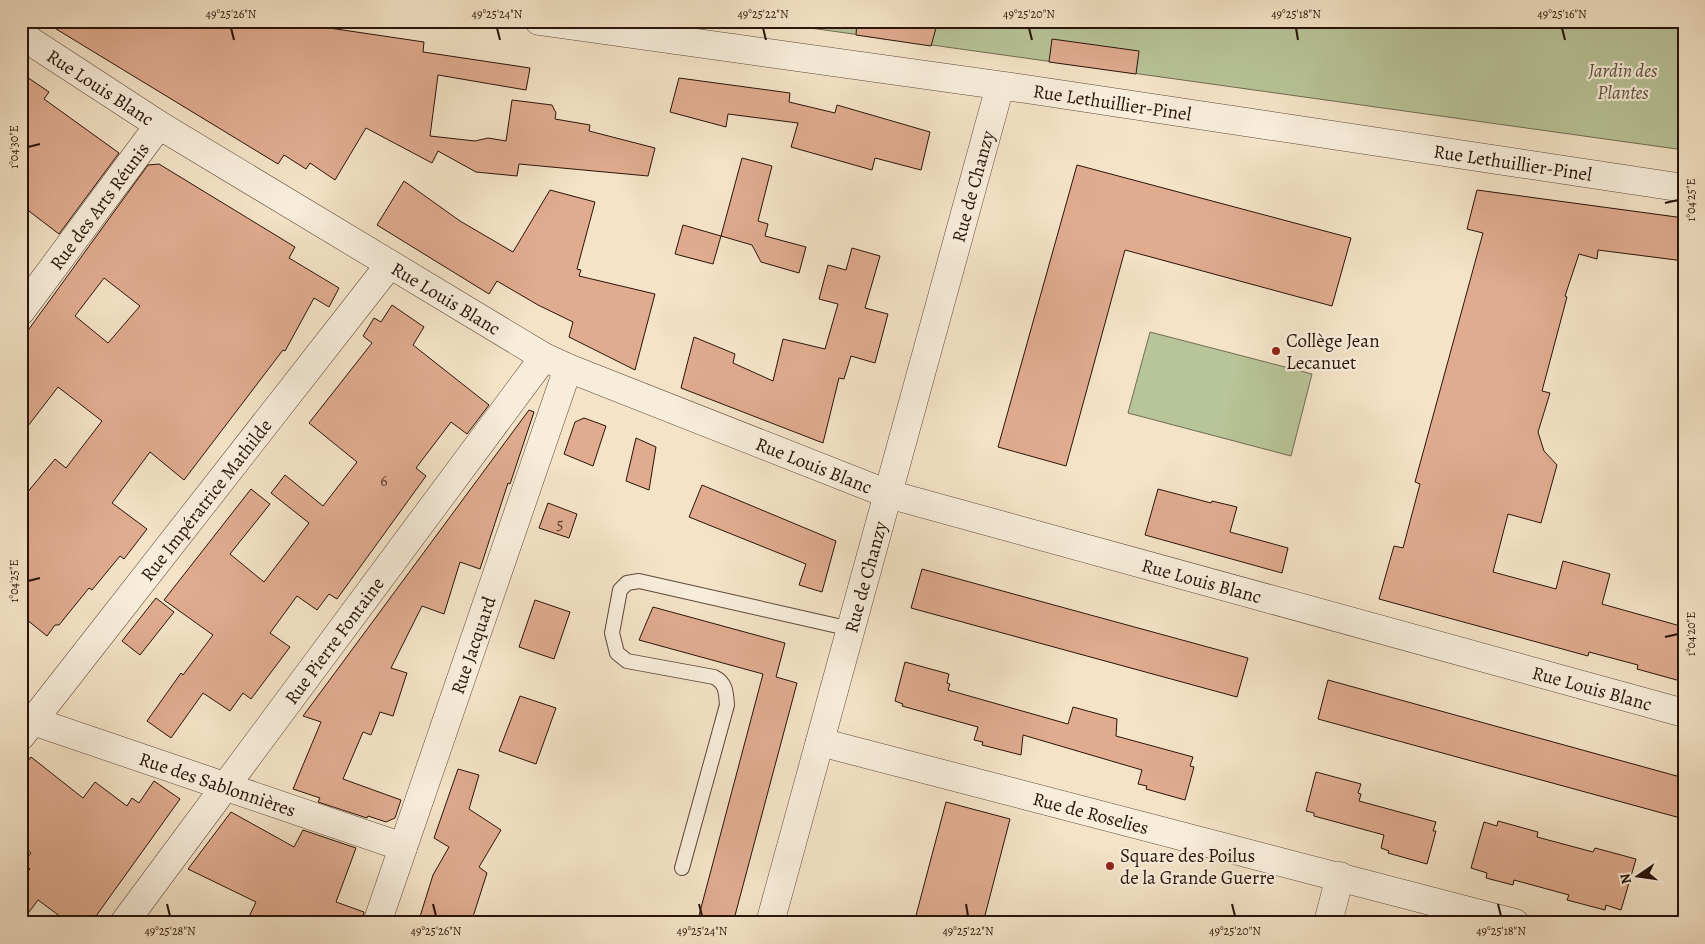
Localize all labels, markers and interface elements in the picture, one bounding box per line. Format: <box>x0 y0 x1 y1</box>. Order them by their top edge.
text: 49°25'26"N <box>206 6 257 22</box>
text: 49°25'24"N <box>472 6 523 22</box>
text: 49°25'22"N <box>737 6 789 22</box>
text: 49°25'20"N <box>1003 6 1055 22</box>
text: 49°25'18"N <box>1271 6 1321 22</box>
text: 49°25'16"N <box>1537 6 1587 22</box>
street label: Rue Louis Blanc <box>41 43 159 132</box>
park label: Jardin des Plantes <box>1588 58 1658 106</box>
street label: Rue Lethuillier-Pinel <box>1031 78 1193 128</box>
text: 1°04'30"E <box>6 125 22 169</box>
street label: Rue de Chanzy <box>946 127 1001 245</box>
street label: Rue des Arts Réunis <box>44 137 156 275</box>
street label: Rue Lethuillier-Pinel <box>1432 138 1594 188</box>
text: 1°04'25"E <box>1683 178 1699 222</box>
street label: Rue Louis Blanc <box>386 256 505 342</box>
place label: Collège Jean Lecanuet <box>1286 328 1380 376</box>
marker: Collège Jean Lecanuet <box>1270 345 1282 357</box>
street label: Rue Impératrice Mathilde <box>135 414 278 587</box>
street label: Rue Louis Blanc <box>752 431 876 500</box>
house number: 6 <box>380 470 388 492</box>
house number: 5 <box>557 513 564 535</box>
street label: Rue de Chanzy <box>838 518 894 636</box>
street label: Rue Louis Blanc <box>1139 552 1264 610</box>
text: 1°04'25"E <box>6 559 22 603</box>
street label: Rue Pierre Fontaine <box>279 572 390 710</box>
street label: Rue Jacquard <box>445 592 503 698</box>
text: 1°04'20"E <box>1683 612 1699 656</box>
street label: Rue Louis Blanc <box>1529 660 1655 718</box>
street label: Rue des Sablonnières <box>135 746 299 824</box>
street label: Rue de Roselies <box>1030 786 1152 841</box>
place label: Square des Poilus de la Grande Guerre <box>1120 843 1275 891</box>
north arrow <box>1612 852 1662 902</box>
marker: Square des Poilus de la Grande Guerre <box>1104 860 1116 872</box>
text: N <box>1615 872 1636 886</box>
text: 49°25'28"N <box>144 923 196 939</box>
text: 49°25'26"N <box>411 923 462 939</box>
text: 49°25'24"N <box>677 923 728 939</box>
text: 49°25'22"N <box>942 923 994 939</box>
text: 49°25'20"N <box>1209 923 1261 939</box>
text: 49°25'18"N <box>1476 923 1526 939</box>

